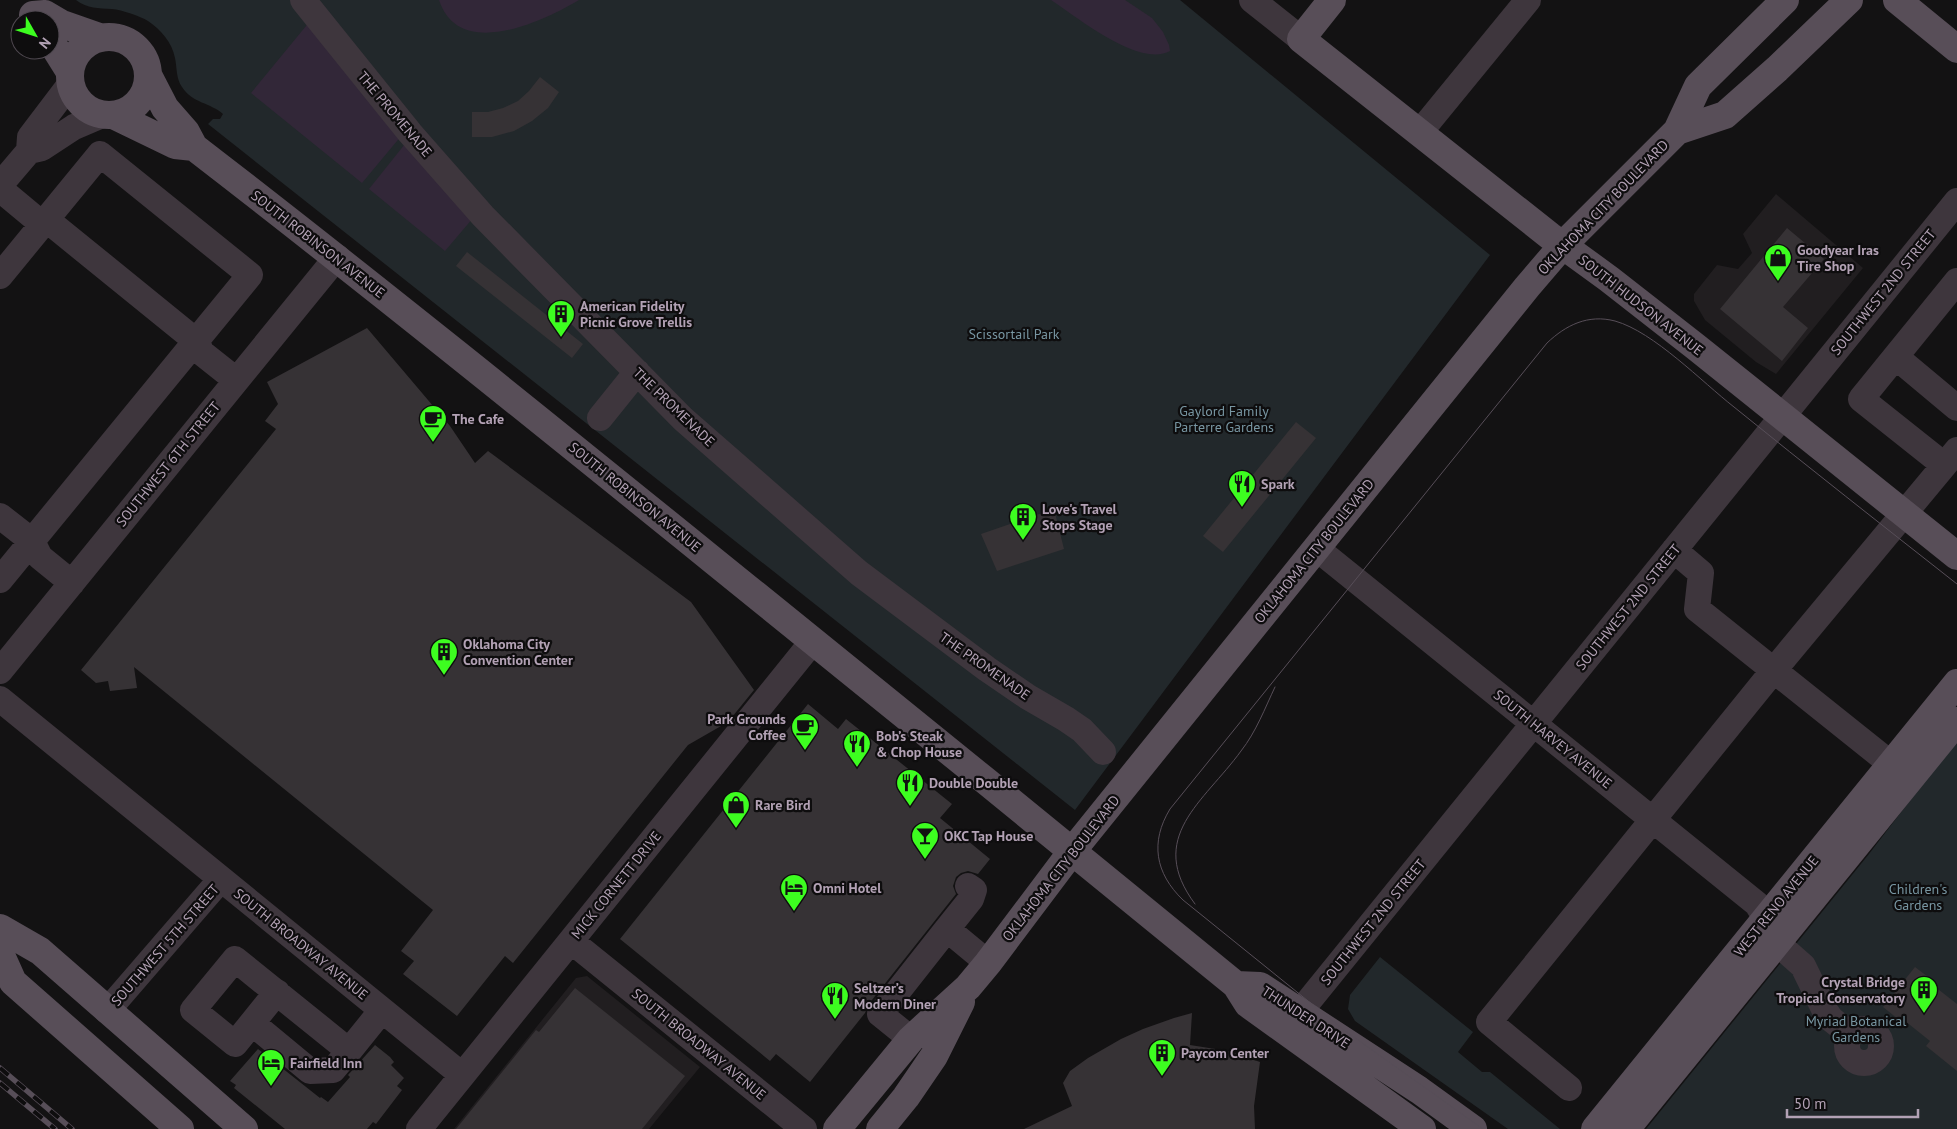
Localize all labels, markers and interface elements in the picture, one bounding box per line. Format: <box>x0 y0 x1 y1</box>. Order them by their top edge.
north arrow <box>10 10 60 60</box>
text: N <box>35 34 55 52</box>
street label: THE PROMENADE <box>354 67 436 161</box>
street label: OKLAHOMA CITY BOULEVARD <box>1534 136 1672 278</box>
street label: SOUTH ROBINSON AVENUE <box>248 186 388 302</box>
street label: SOUTHWEST 2ND STREET <box>1827 225 1940 359</box>
place label: Goodyear Iras Tire Shop <box>1797 241 1879 275</box>
shop icon: Goodyear Iras Tire Shop <box>1763 243 1793 282</box>
street label: SOUTH HUDSON AVENUE <box>1575 251 1707 359</box>
place label: American Fidelity Picnic Grove Trellis <box>580 297 692 331</box>
building icon: American Fidelity Picnic Grove Trellis <box>546 299 576 338</box>
park label: Scissortail Park <box>969 325 1060 343</box>
street label: THE PROMENADE <box>629 364 719 450</box>
street label: SOUTHWEST 6TH STREET <box>112 398 224 530</box>
park label: Gaylord Family Parterre Gardens <box>1174 402 1274 436</box>
cafe icon: The Cafe <box>418 404 448 443</box>
place label: The Cafe <box>452 410 504 428</box>
street label: SOUTH ROBINSON AVENUE <box>565 438 705 556</box>
restaurant icon: Spark <box>1227 469 1257 508</box>
street label: OKLAHOMA CITY BOULEVARD <box>1250 475 1378 627</box>
place label: Spark <box>1261 475 1295 493</box>
place label: Love's Travel Stops Stage <box>1042 500 1118 534</box>
building icon: Love's Travel Stops Stage <box>1008 502 1038 541</box>
street label: SOUTHWEST 2ND STREET <box>1572 540 1685 674</box>
street label: THE PROMENADE <box>936 628 1034 704</box>
place label: Oklahoma City Convention Center <box>463 635 573 669</box>
building icon: Oklahoma City Convention Center <box>429 637 459 676</box>
street label: SOUTH HARVEY AVENUE <box>1490 686 1616 792</box>
place label: Park Grounds Coffee <box>707 710 786 744</box>
cafe icon: Park Grounds Coffee <box>790 712 820 751</box>
place label: Bob’s Steak & Chop House <box>876 727 962 761</box>
restaurant icon: Bob’s Steak & Chop House <box>842 729 872 768</box>
restaurant icon: Double Double <box>895 768 925 807</box>
place label: Double Double <box>929 774 1018 792</box>
shop icon: Rare Bird <box>721 790 751 829</box>
street label: OKLAHOMA CITY BOULEVARD <box>998 791 1124 945</box>
place label: Rare Bird <box>755 796 810 814</box>
bar icon: OKC Tap House <box>910 821 940 860</box>
street label: MICK CORNETT DRIVE <box>567 827 665 943</box>
place label: OKC Tap House <box>944 827 1033 845</box>
street label: WEST RENO AVENUE <box>1730 852 1822 960</box>
street label: SOUTHWEST 2ND STREET <box>1317 855 1430 989</box>
hotel icon: Omni Hotel <box>779 873 809 912</box>
place label: Omni Hotel <box>813 879 882 897</box>
street label: SOUTHWEST 5TH STREET <box>107 880 223 1010</box>
park label: Children's Gardens <box>1889 880 1947 914</box>
street label: SOUTH BROADWAY AVENUE <box>230 884 372 1004</box>
place label: Crystal Bridge Tropical Conservatory <box>1776 973 1905 1007</box>
building icon: Crystal Bridge Tropical Conservatory <box>1909 975 1939 1014</box>
place label: Seltzer’s Modern Diner <box>854 979 936 1013</box>
restaurant icon: Seltzer’s Modern Diner <box>820 981 850 1020</box>
street label: THUNDER DRIVE <box>1259 982 1353 1052</box>
street label: SOUTH BROADWAY AVENUE <box>628 984 770 1104</box>
park label: Myriad Botanical Gardens <box>1806 1012 1906 1046</box>
building icon: Paycom Center <box>1147 1038 1177 1077</box>
place label: Paycom Center <box>1181 1044 1269 1062</box>
hotel icon: Fairfield Inn <box>256 1048 286 1087</box>
place label: Fairfield Inn <box>290 1054 362 1072</box>
scale bar <box>1787 1086 1918 1118</box>
text: 50 m <box>1794 1094 1827 1113</box>

